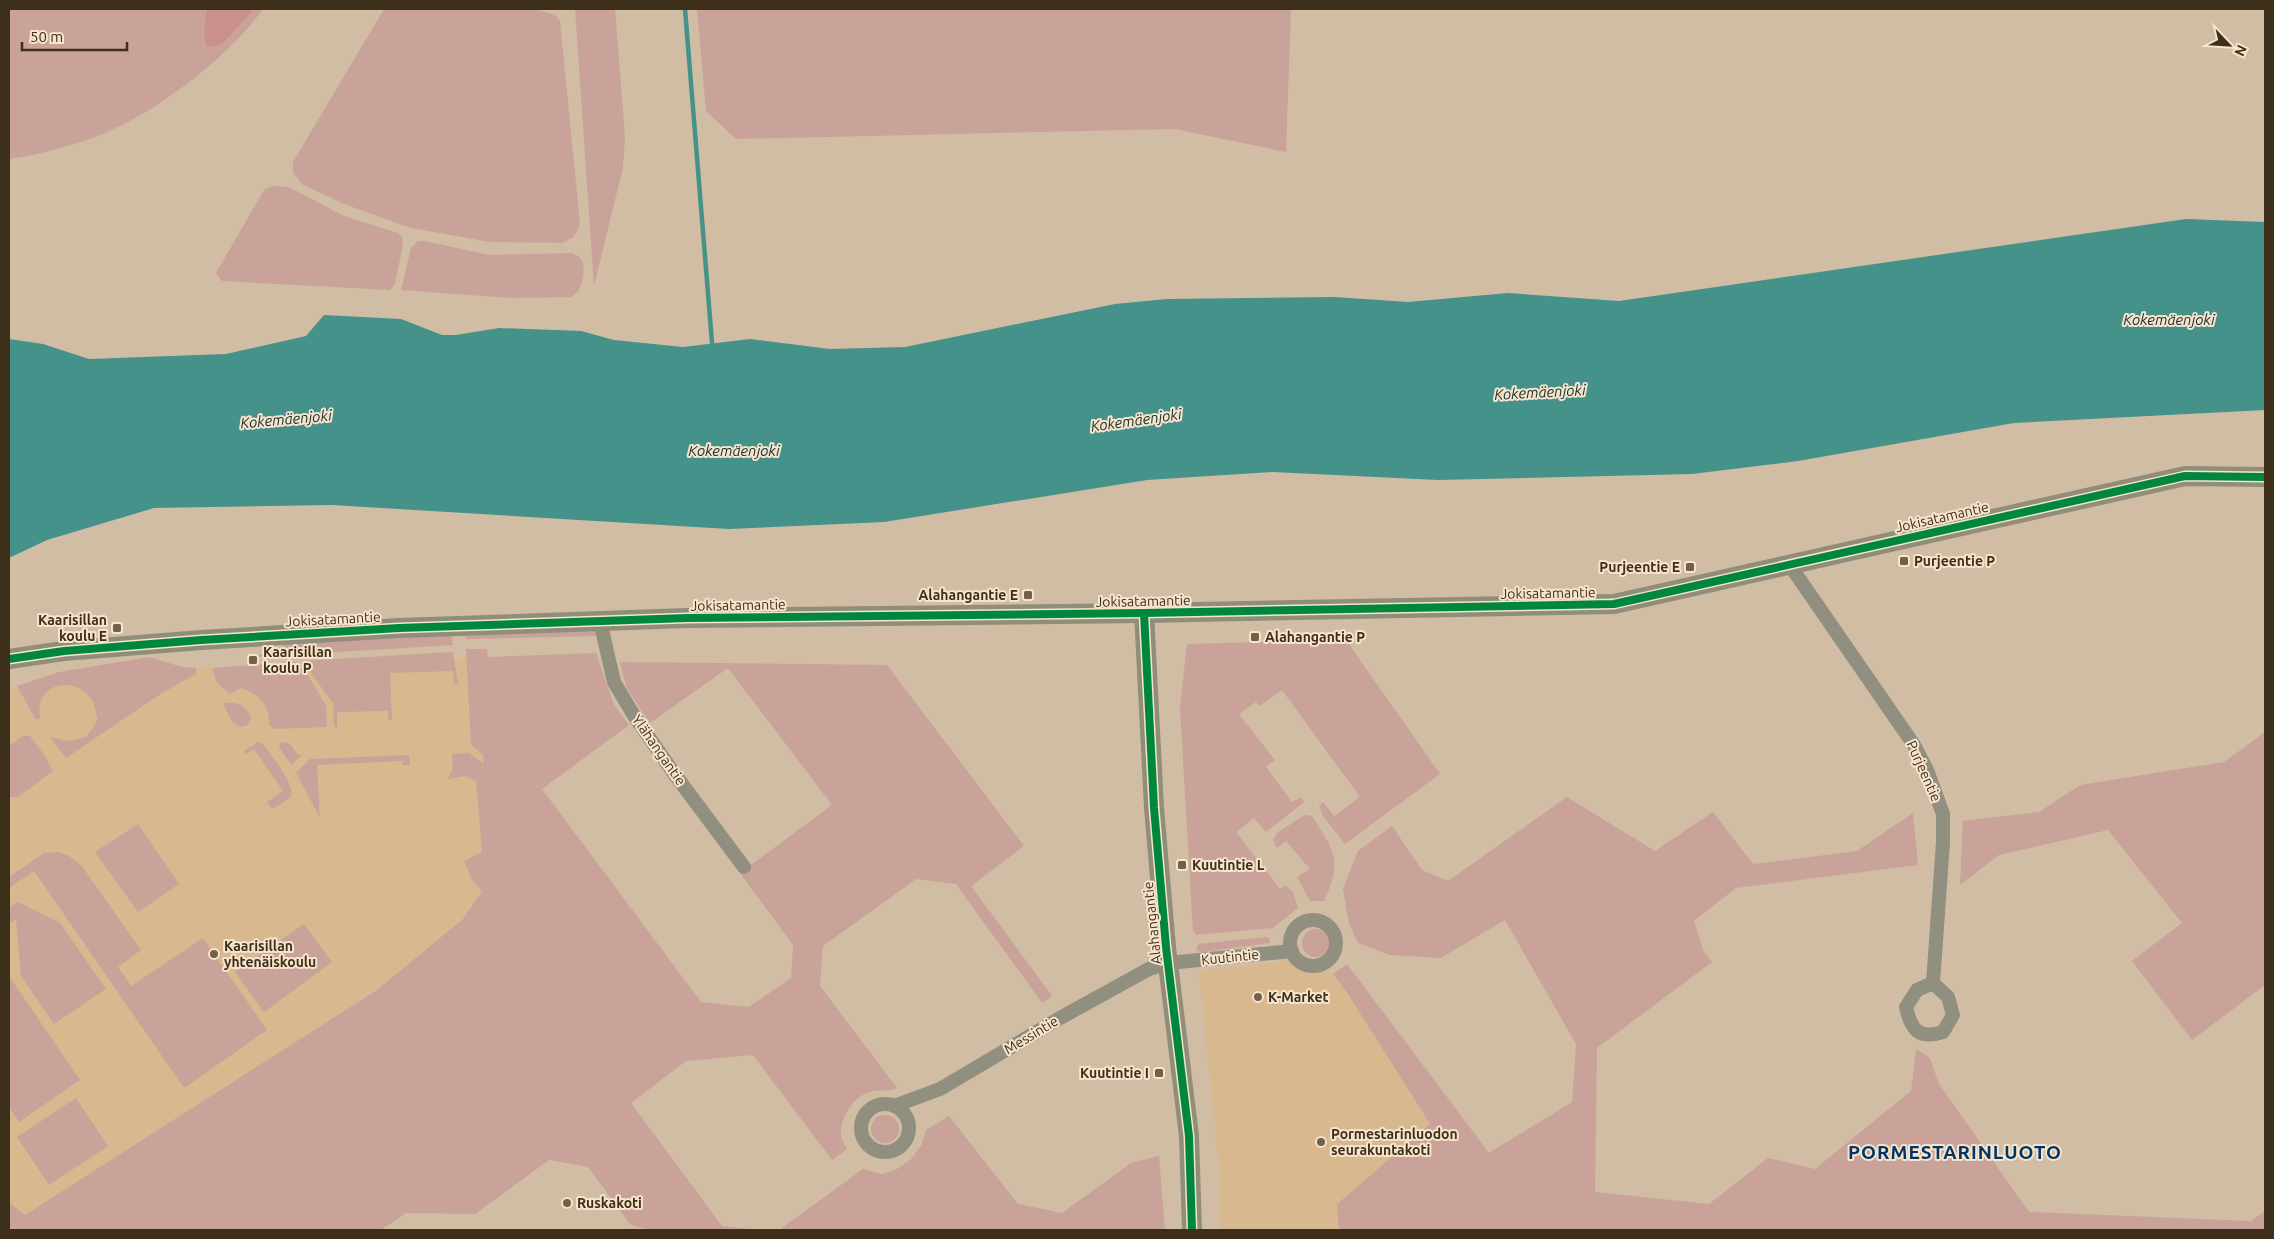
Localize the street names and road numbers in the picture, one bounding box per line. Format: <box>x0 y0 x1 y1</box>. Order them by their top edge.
street label: Jokisatamantie <box>1894 498 1990 536</box>
street label: Jokisatamantie <box>1500 584 1596 602</box>
street label: Jokisatamantie <box>1095 592 1191 610</box>
street label: Jokisatamantie <box>690 596 786 614</box>
street label: Jokisatamantie <box>285 609 381 629</box>
street label: Ylähangantie <box>629 712 689 788</box>
street label: Purjeentie <box>1903 738 1945 804</box>
street label: Alahangantie <box>1140 881 1164 965</box>
street label: Kuutintie <box>1200 946 1260 968</box>
street label: Messintie <box>1001 1013 1061 1057</box>

